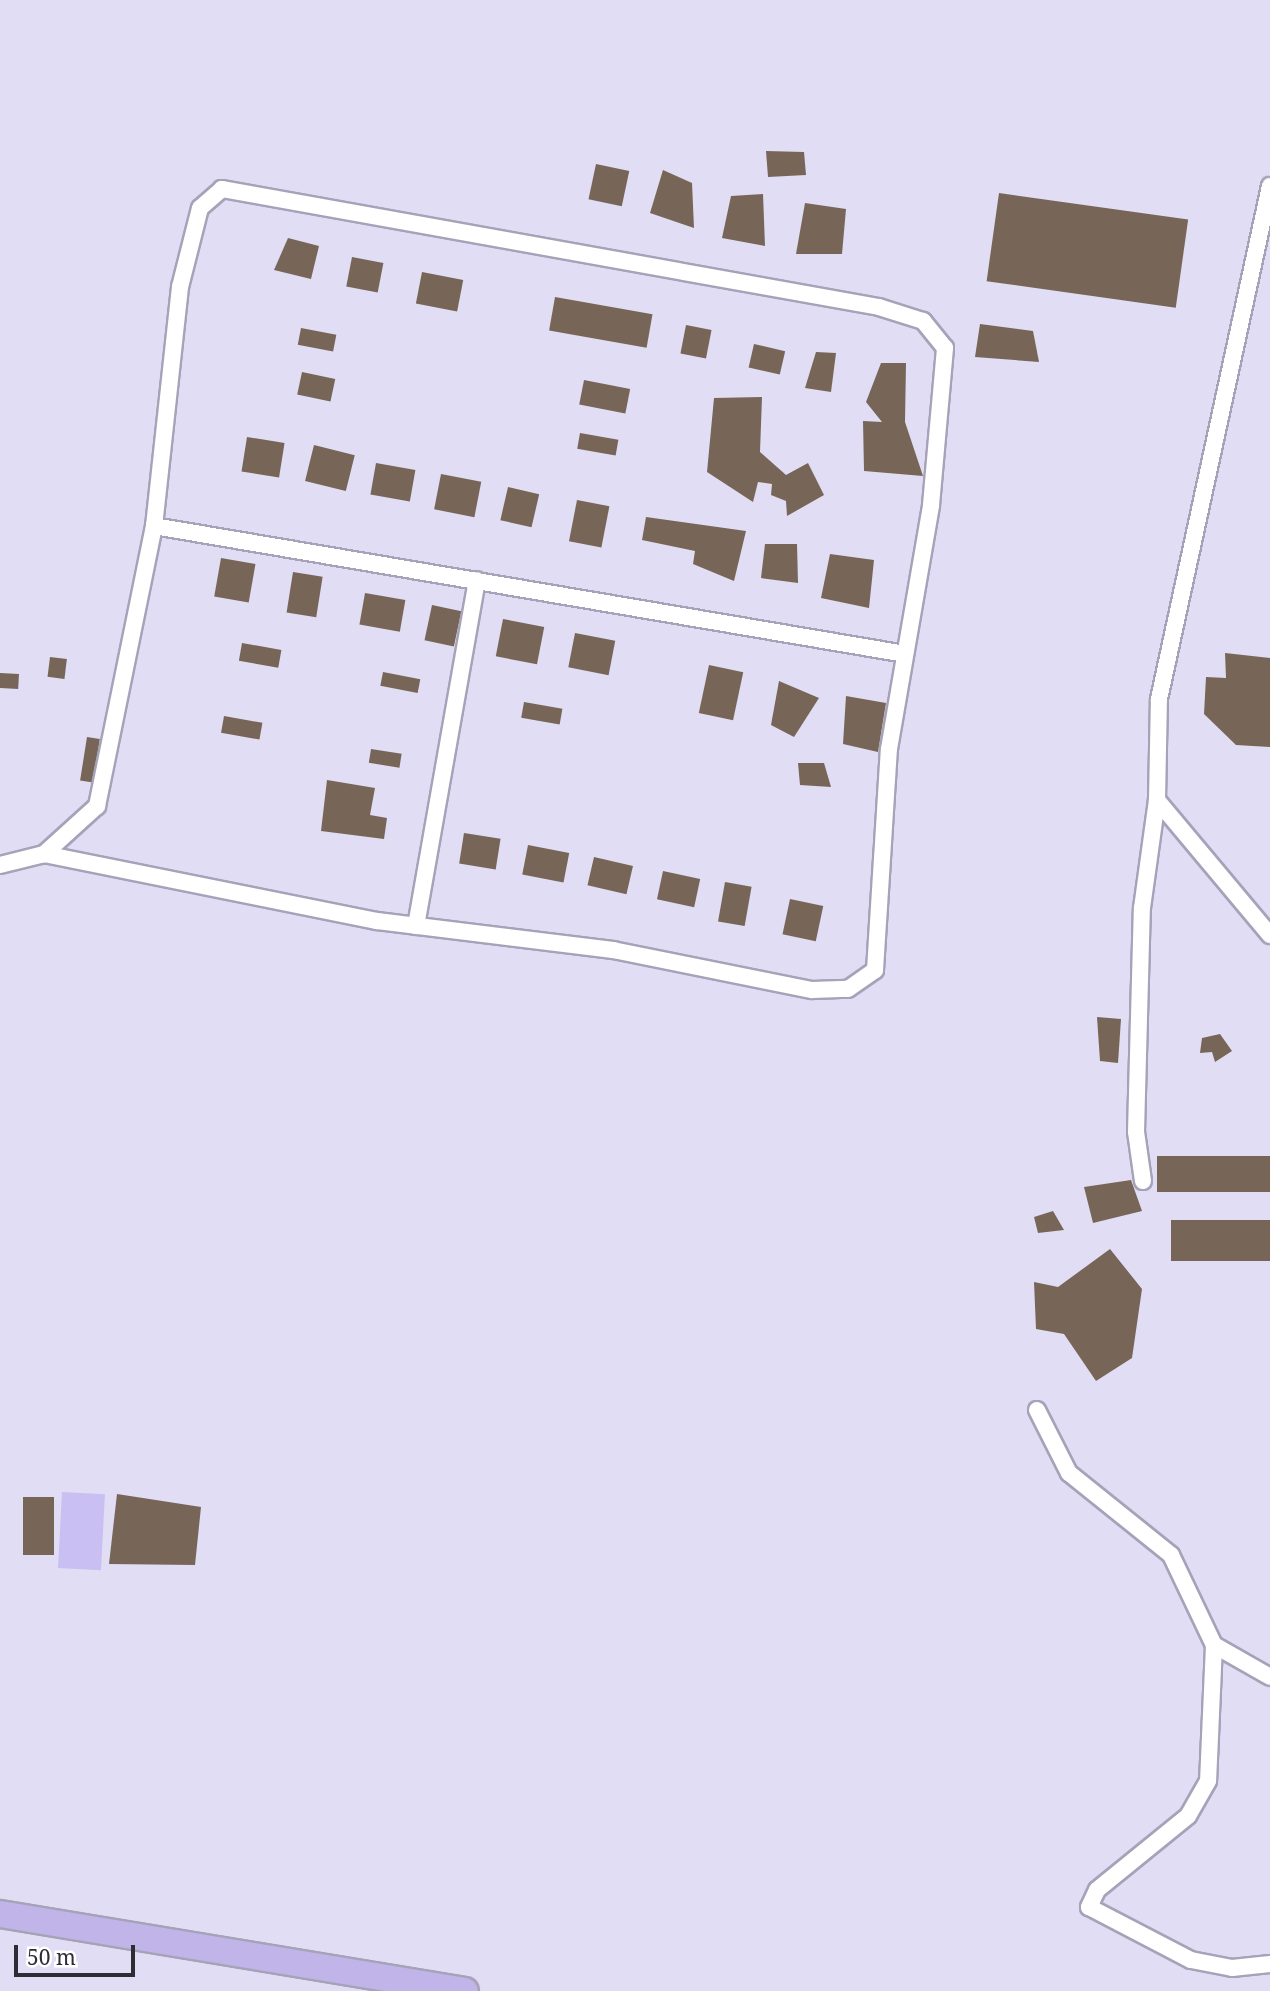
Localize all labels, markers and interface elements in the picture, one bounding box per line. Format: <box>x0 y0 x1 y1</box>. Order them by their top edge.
scale bar <box>18 1932 138 1976</box>
text: 50 m <box>27 1943 76 1971</box>

